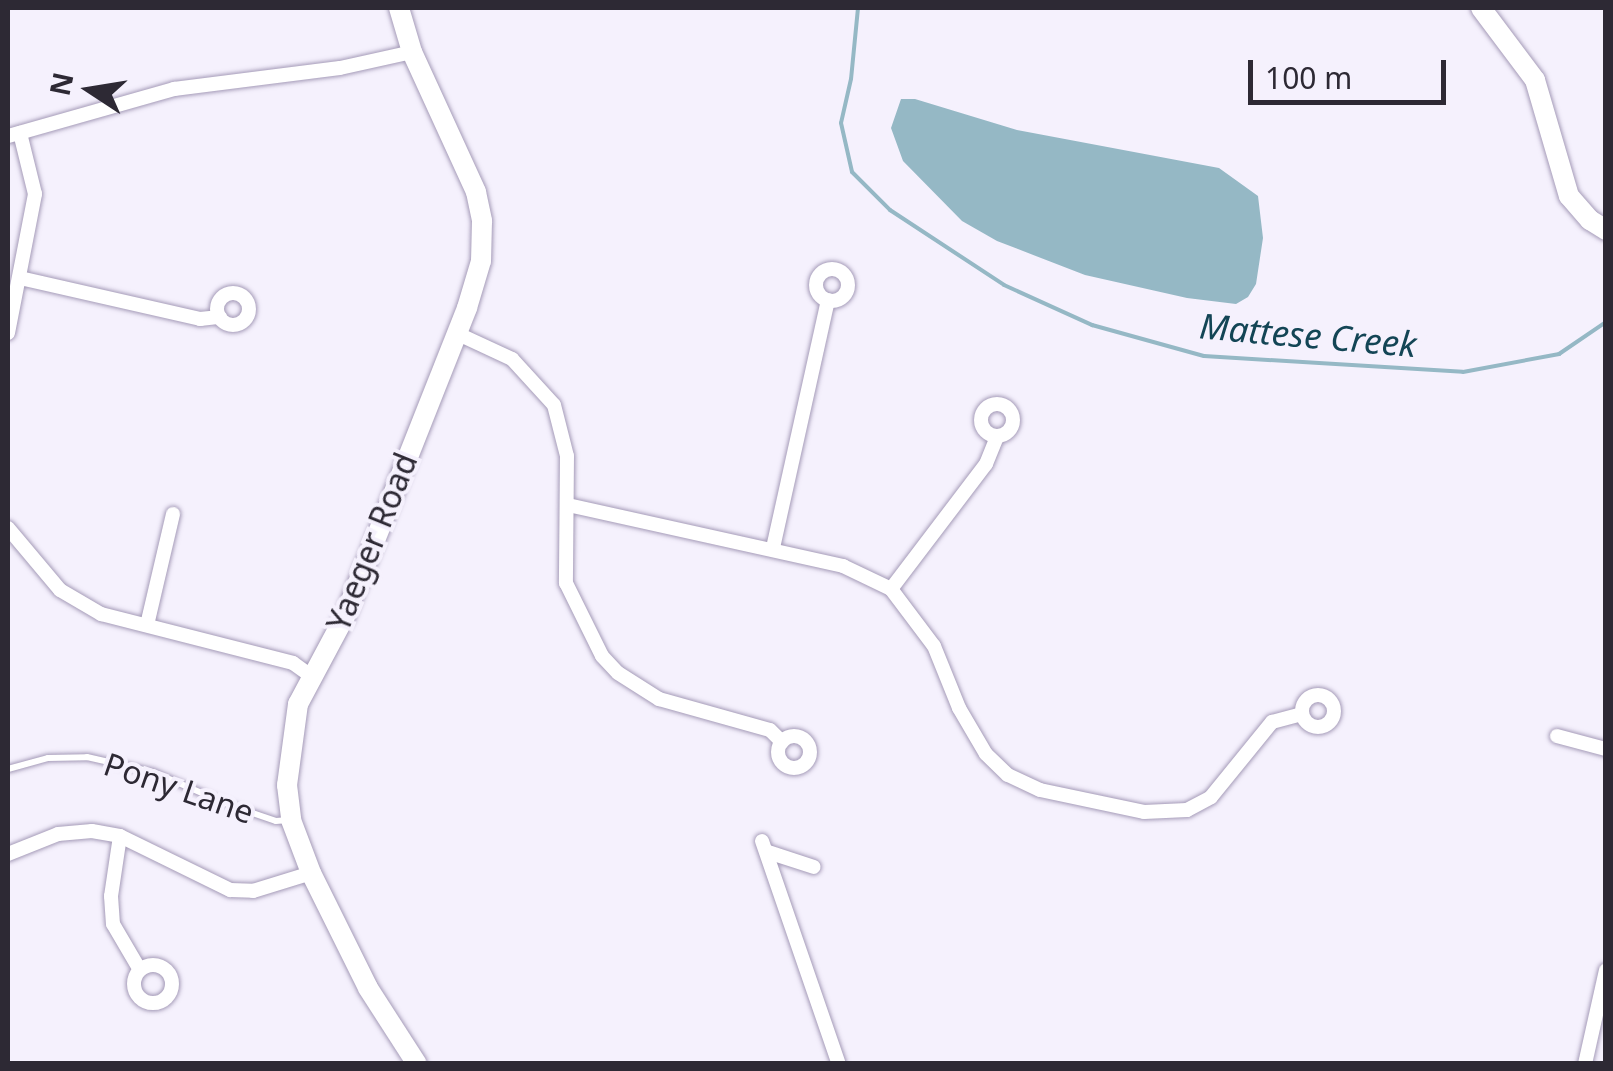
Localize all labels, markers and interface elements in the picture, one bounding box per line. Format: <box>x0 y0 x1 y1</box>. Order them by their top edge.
north arrow <box>40 40 140 140</box>
scale bar <box>1253 40 1450 102</box>
text: 100 m <box>1265 57 1352 98</box>
text: N <box>40 69 82 99</box>
water label: Mattese Creek <box>1198 305 1418 365</box>
street label: Yaeger Road <box>319 447 425 637</box>
street label: Pony Lane <box>99 745 259 831</box>

